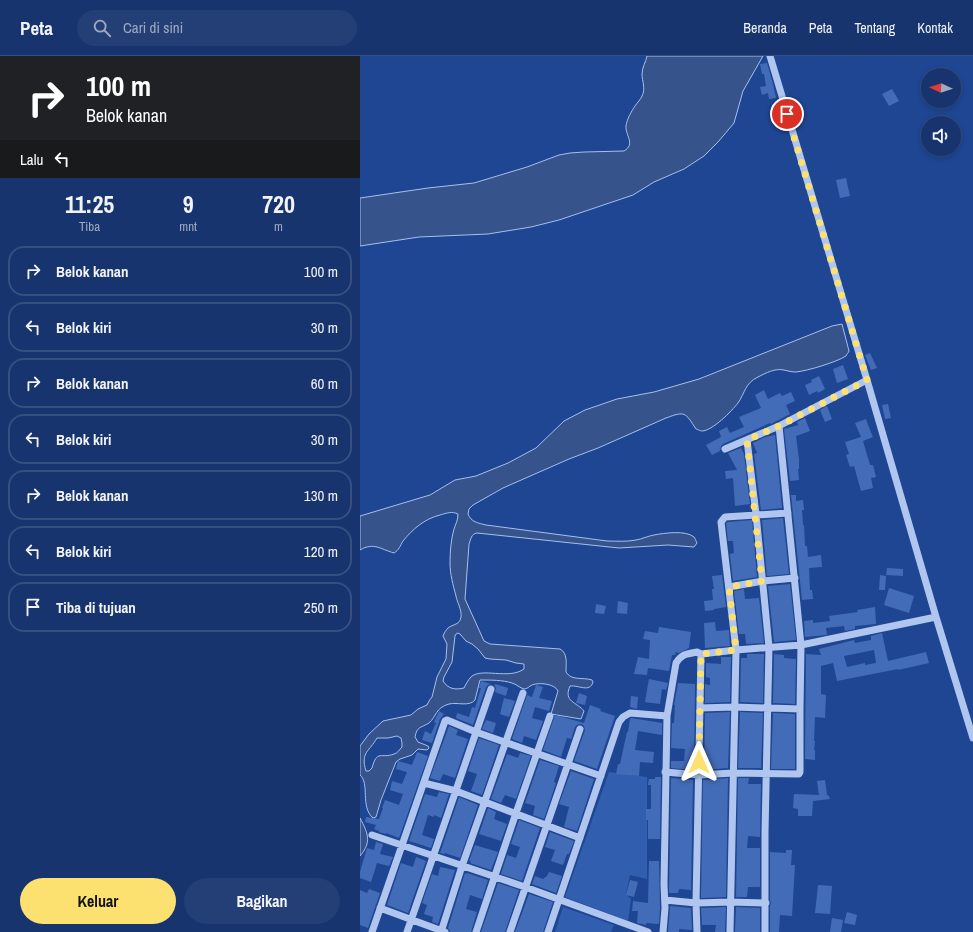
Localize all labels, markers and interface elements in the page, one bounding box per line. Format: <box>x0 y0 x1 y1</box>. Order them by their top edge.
search box <box>77 10 357 46</box>
text: Peta <box>20 15 53 41</box>
icon: search <box>91 17 113 39</box>
text: Cari di sini <box>123 17 183 38</box>
text: Beranda <box>743 19 787 37</box>
text: Peta <box>809 19 832 37</box>
text: Tentang <box>854 19 895 37</box>
text: Kontak <box>917 19 953 37</box>
text: 100 m <box>86 67 151 105</box>
north arrow <box>921 68 961 108</box>
map controls <box>921 68 961 156</box>
icon: right <box>20 72 72 124</box>
pin <box>770 97 804 131</box>
text: Belok kanan <box>86 103 167 128</box>
icon: arrive <box>776 103 798 125</box>
button: sound <box>921 116 961 156</box>
icon: left <box>51 148 73 170</box>
text: Lalu <box>20 149 43 170</box>
text: 11:25 <box>65 188 114 220</box>
text: 9 <box>183 188 194 220</box>
text: 720 <box>262 188 295 220</box>
text: Tiba <box>79 218 100 235</box>
text: mnt <box>179 218 197 235</box>
text: m <box>274 218 283 235</box>
icon: right <box>22 260 44 282</box>
text: Belok kanan <box>56 261 128 282</box>
text: 100 m <box>304 261 338 282</box>
icon: left <box>22 316 44 338</box>
text: Belok kiri <box>56 317 111 338</box>
text: 30 m <box>311 317 338 338</box>
icon: right <box>22 372 44 394</box>
text: Belok kanan <box>56 373 128 394</box>
text: 60 m <box>311 373 338 394</box>
icon: left <box>22 428 44 450</box>
text: Belok kiri <box>56 429 111 450</box>
text: 30 m <box>311 429 338 450</box>
icon: right <box>22 484 44 506</box>
text: Belok kanan <box>56 485 128 506</box>
text: 130 m <box>304 485 338 506</box>
icon: left <box>22 540 44 562</box>
text: Belok kiri <box>56 541 111 562</box>
text: 120 m <box>304 541 338 562</box>
icon: arrive <box>22 596 44 618</box>
text: Tiba di tujuan <box>56 597 136 618</box>
text: 250 m <box>304 597 338 618</box>
position arrow <box>678 741 720 783</box>
button: Keluar <box>20 878 176 924</box>
button: Bagikan <box>184 878 340 924</box>

